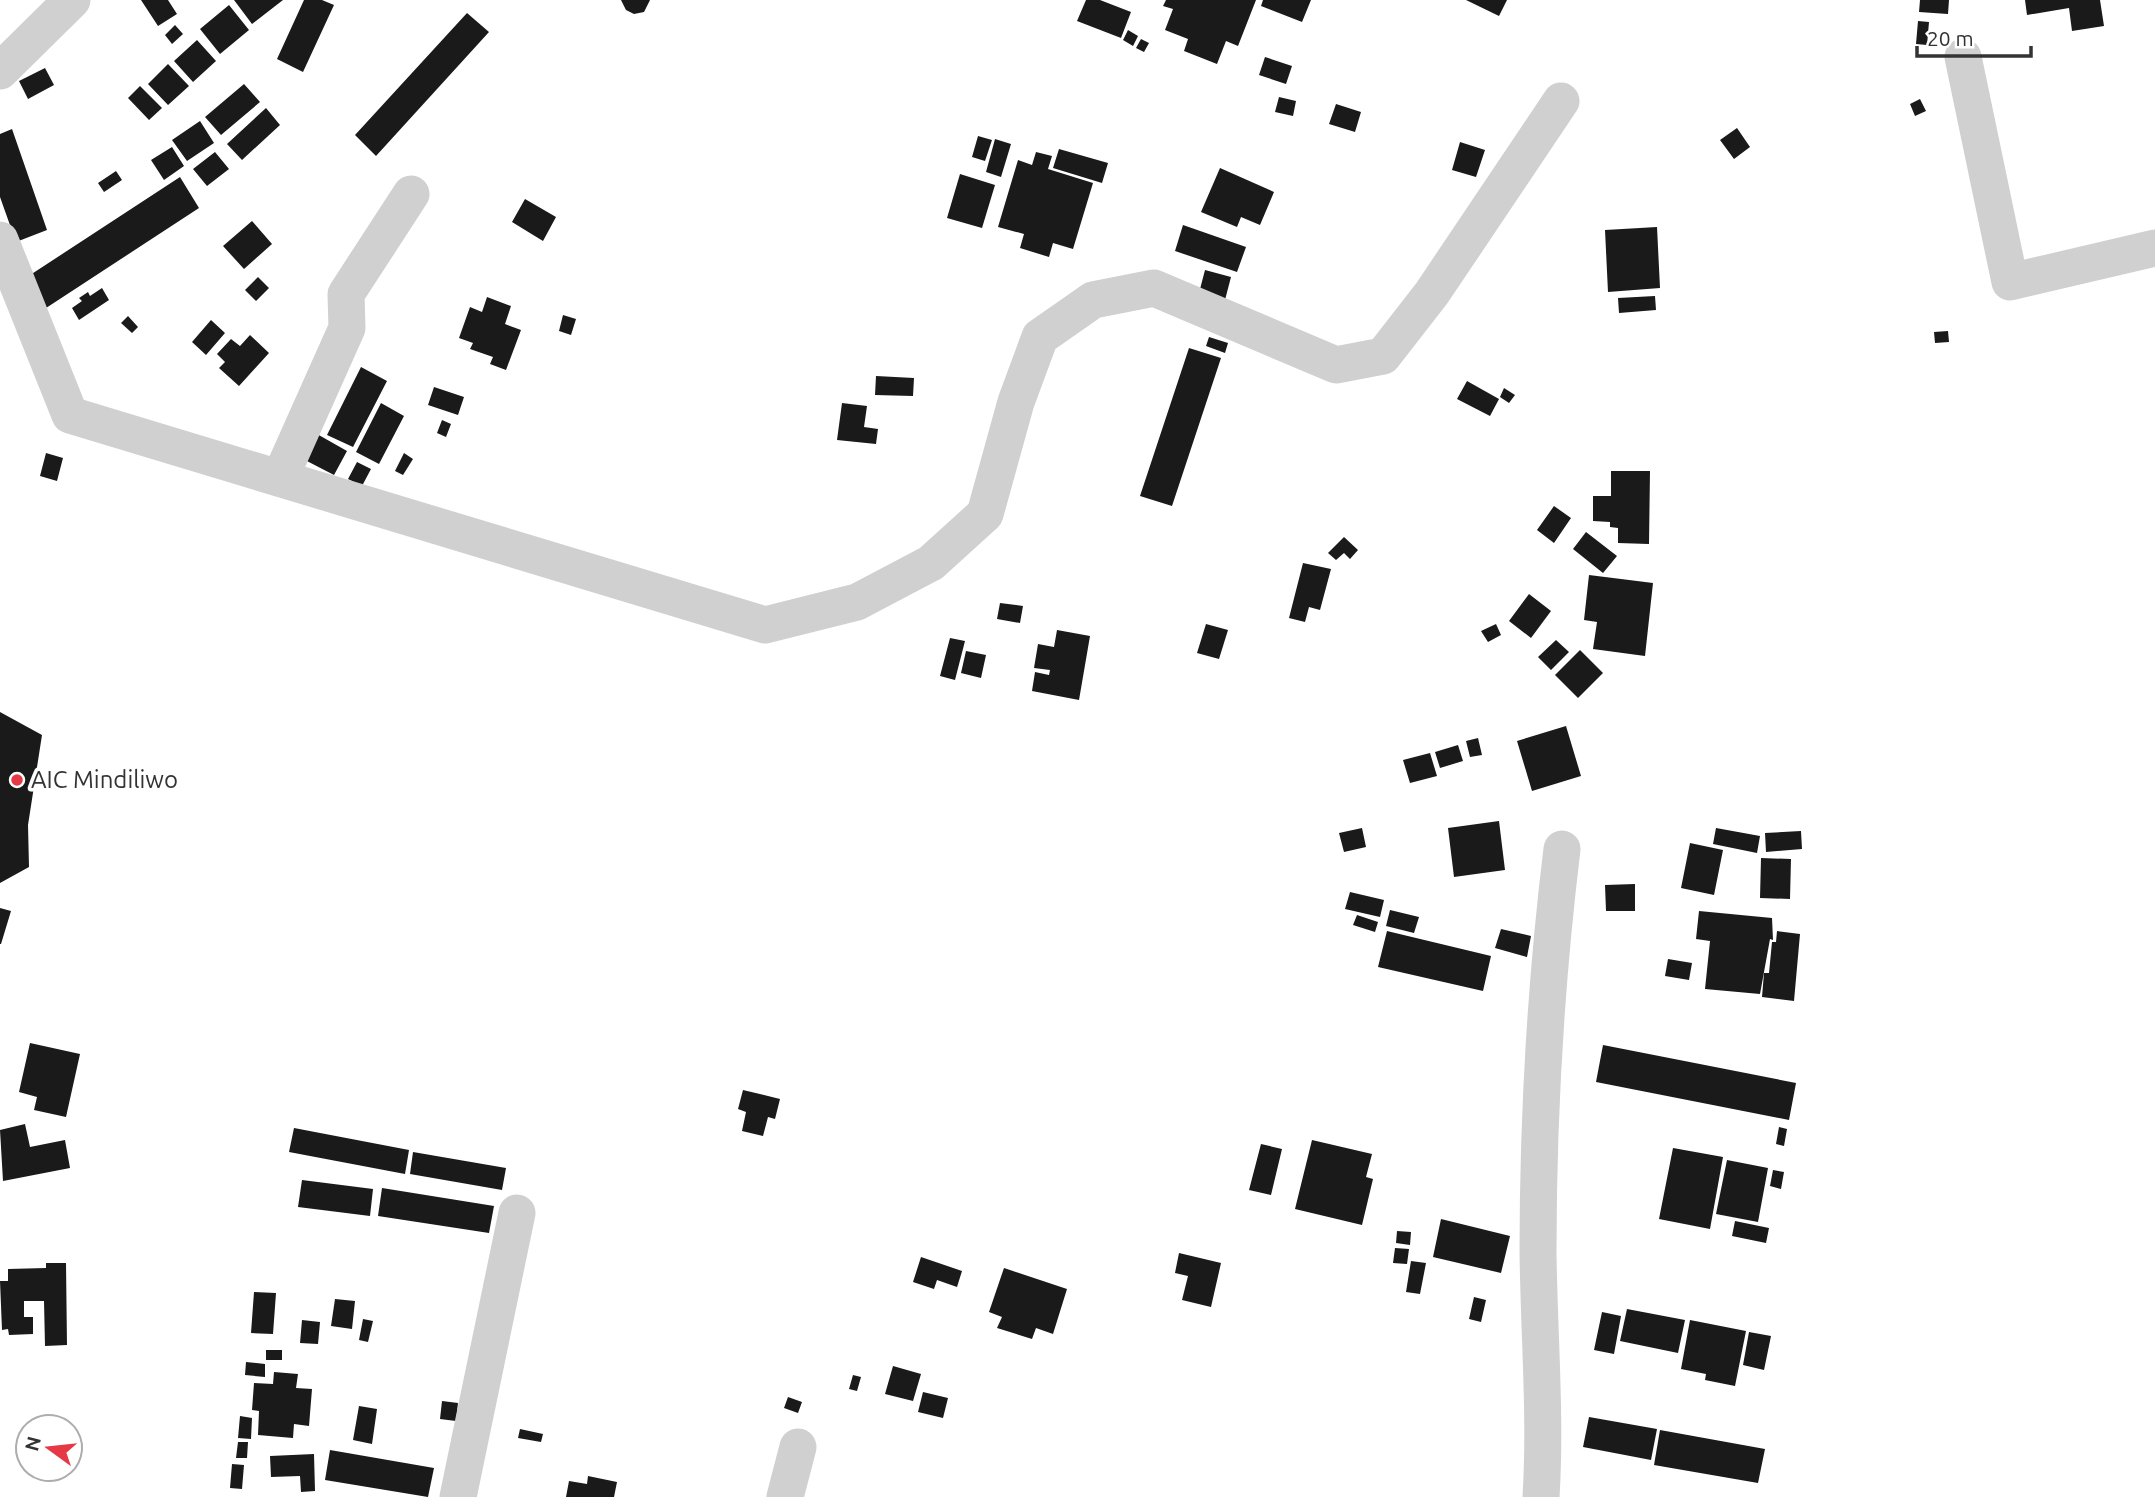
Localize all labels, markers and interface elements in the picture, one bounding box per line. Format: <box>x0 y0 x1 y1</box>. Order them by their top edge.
scale bar <box>1917 14 2031 58</box>
text: 20 m <box>1927 26 1974 50</box>
place label: AIC Mindiliwo <box>31 766 178 793</box>
marker: AIC Mindiliwo <box>9 772 25 788</box>
north arrow <box>14 1413 84 1483</box>
text: N <box>20 1434 45 1453</box>

